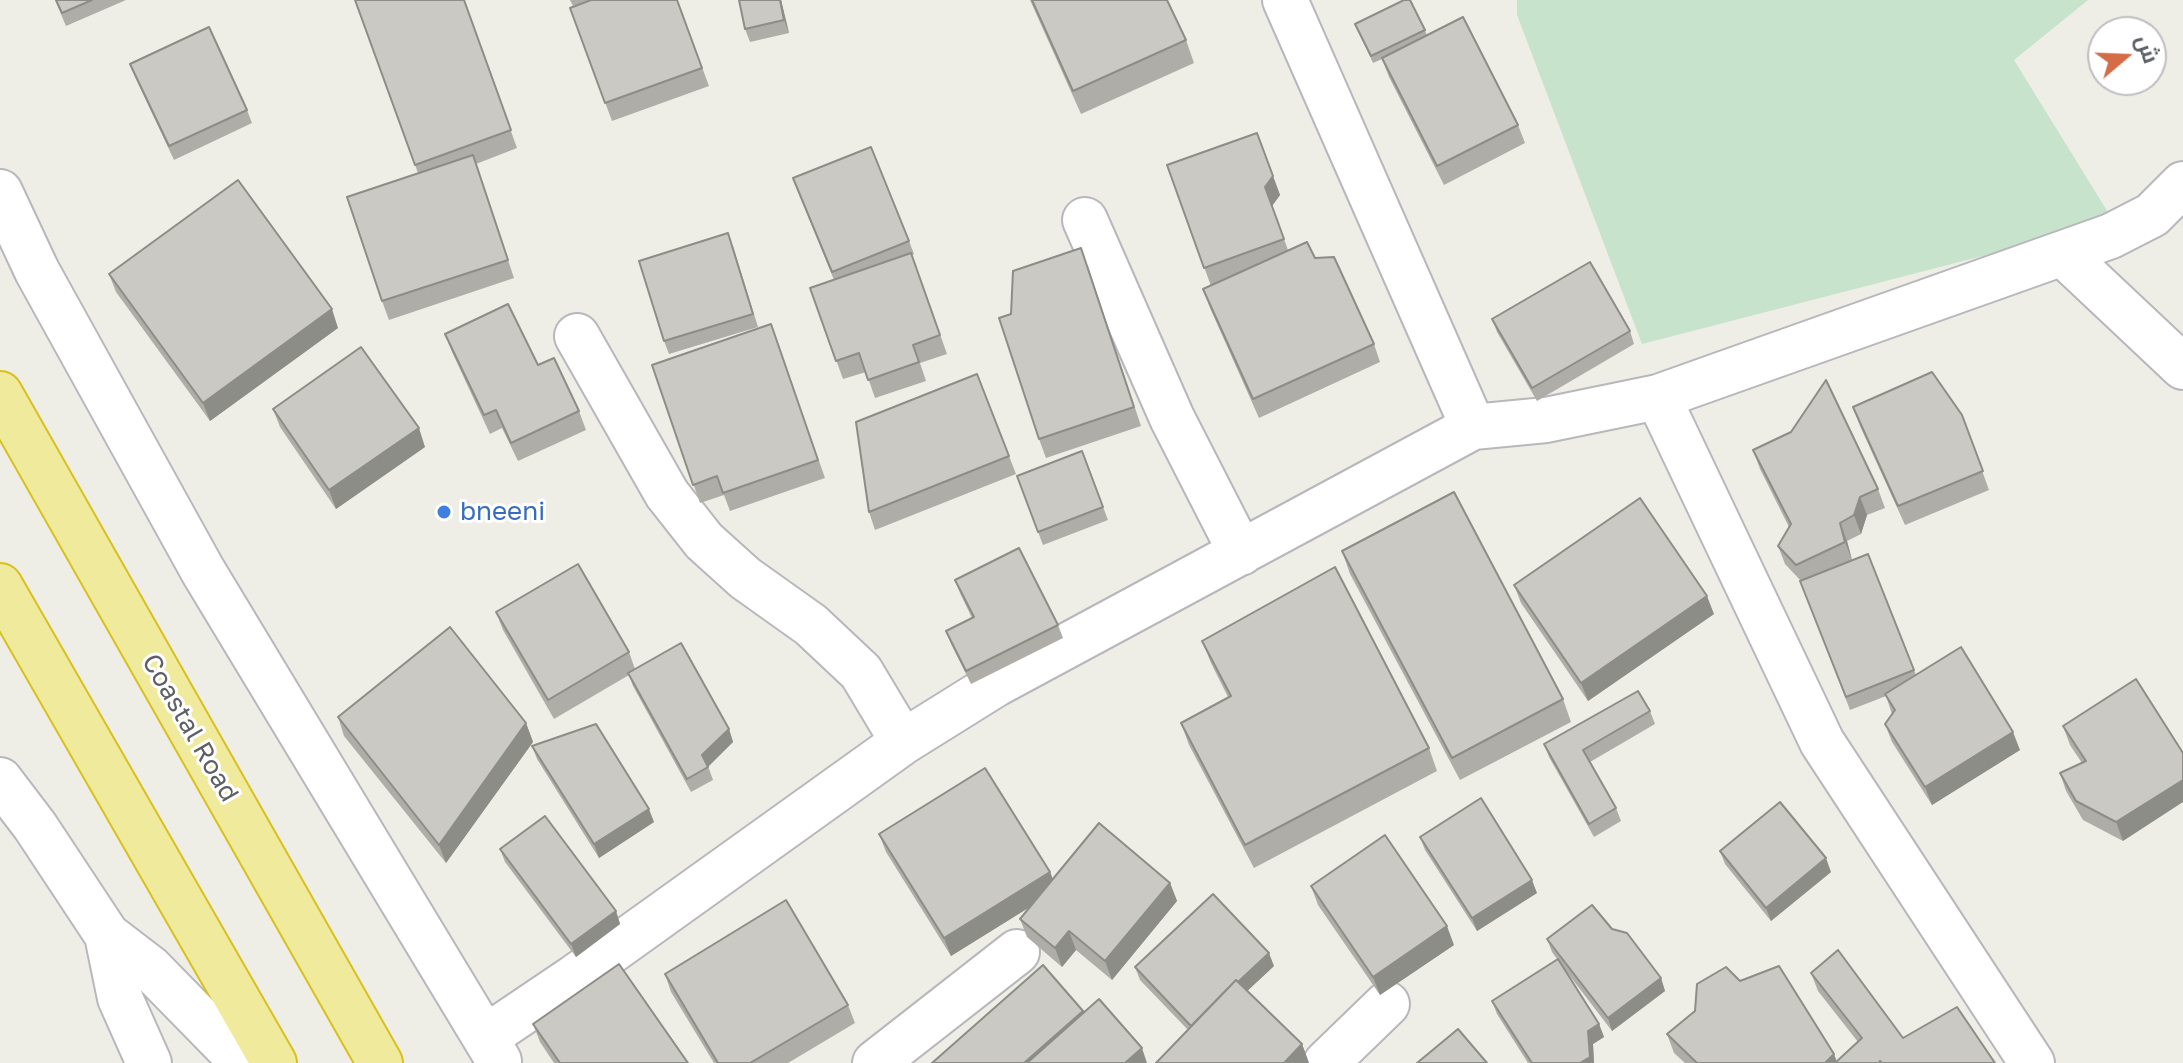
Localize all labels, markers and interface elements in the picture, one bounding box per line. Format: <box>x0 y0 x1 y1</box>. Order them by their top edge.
north arrow <box>2087 16 2167 96</box>
text: ش <box>2131 31 2166 66</box>
place label: bneeni <box>460 496 545 528</box>
marker: bneeni <box>435 503 453 521</box>
street label: Coastal Road <box>135 649 245 807</box>

